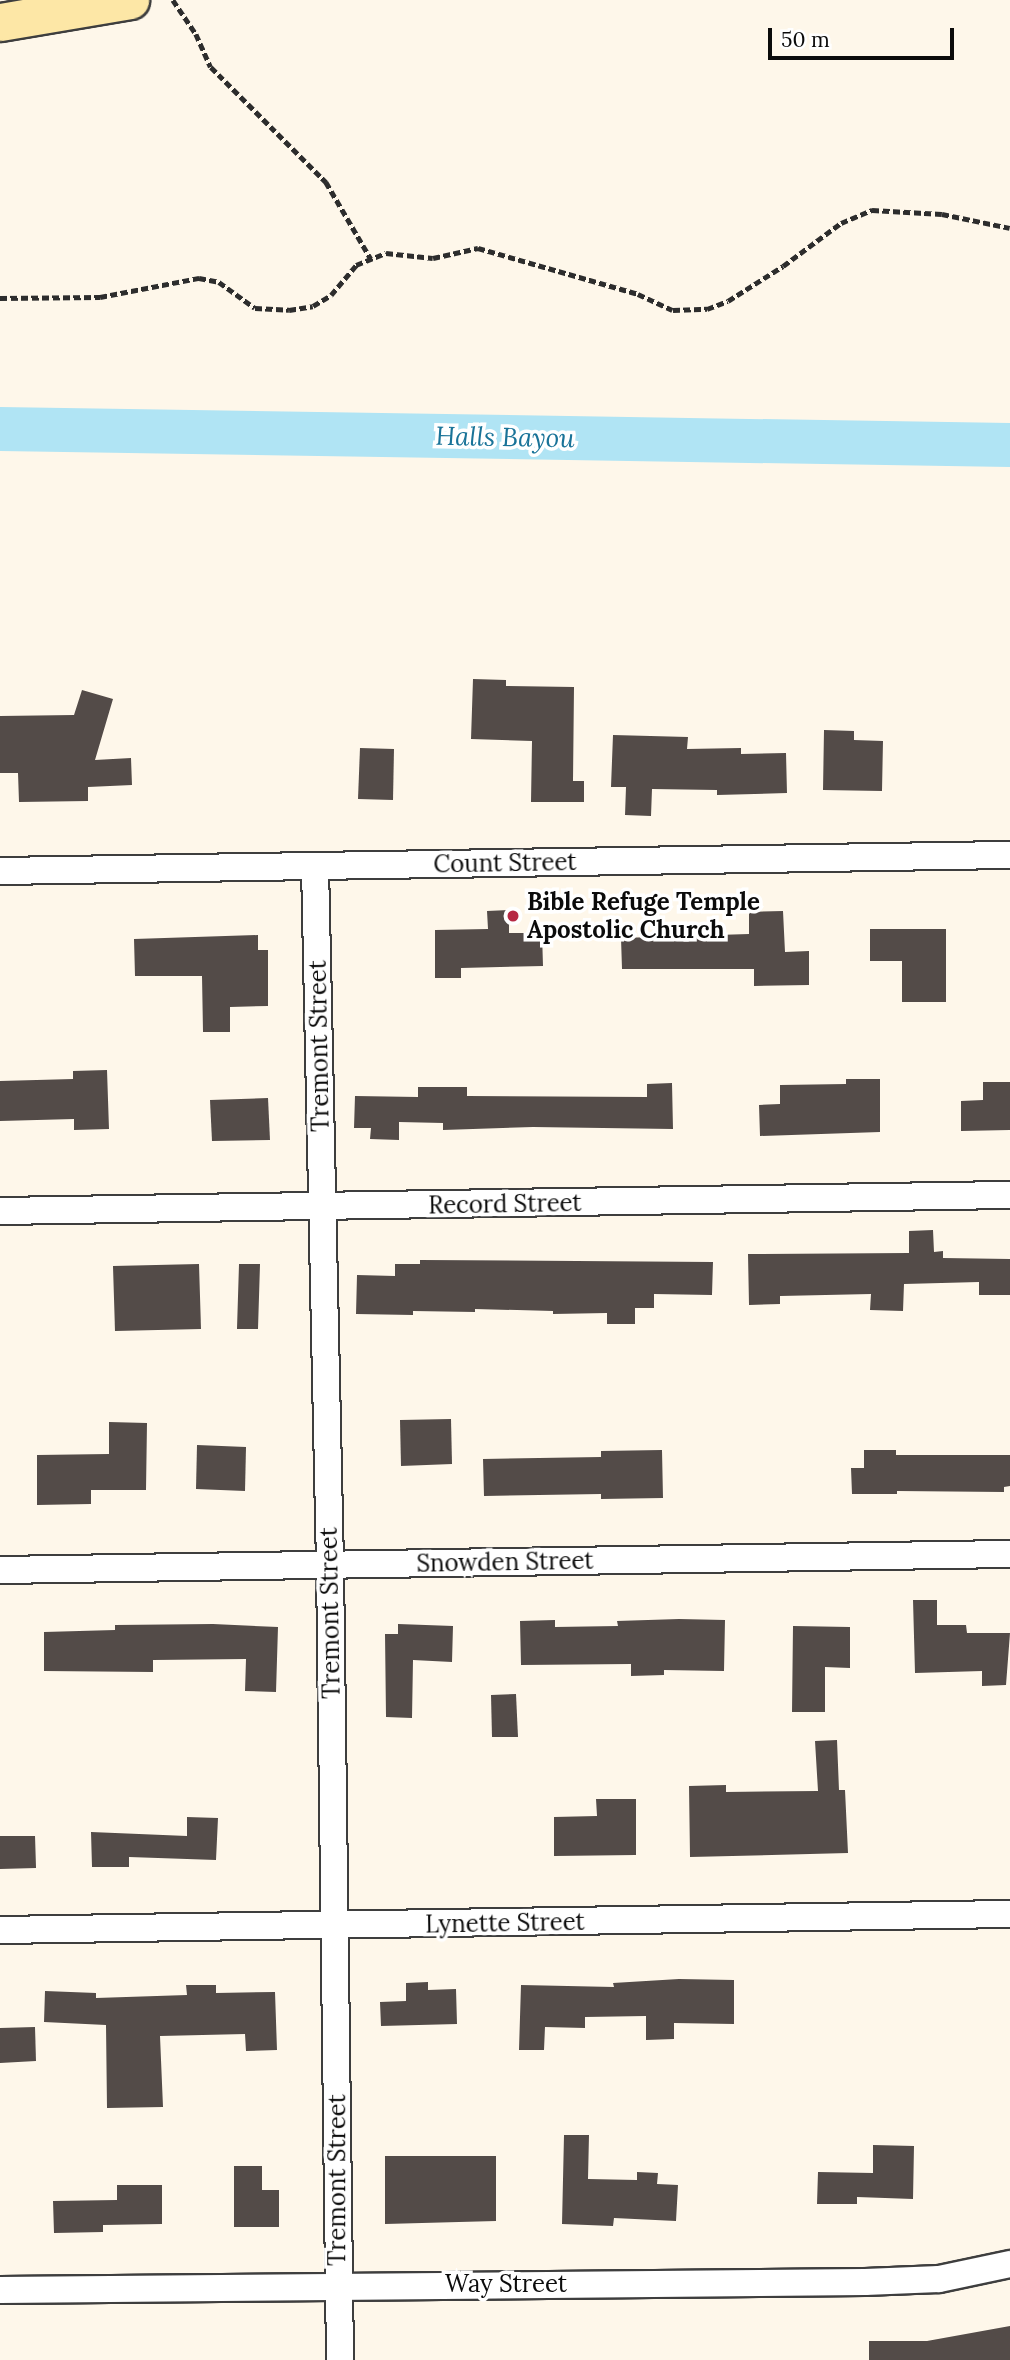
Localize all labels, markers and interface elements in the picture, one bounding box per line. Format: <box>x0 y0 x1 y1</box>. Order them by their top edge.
scale bar <box>772 14 958 58</box>
text: 50 m <box>781 26 830 53</box>
water label: Halls Bayou <box>435 420 575 454</box>
street label: Count Street <box>433 847 577 879</box>
place label: Bible Refuge Temple Apostolic Church <box>527 888 760 944</box>
marker: Bible Refuge Temple Apostolic Church <box>505 908 521 924</box>
street label: Tremont Street <box>303 960 335 1132</box>
street label: Record Street <box>428 1188 582 1220</box>
street label: Tremont Street <box>314 1527 346 1699</box>
street label: Snowden Street <box>416 1546 594 1578</box>
street label: Lynette Street <box>425 1907 585 1939</box>
street label: Tremont Street <box>323 2094 351 2266</box>
street label: Way Street <box>445 2270 567 2298</box>

